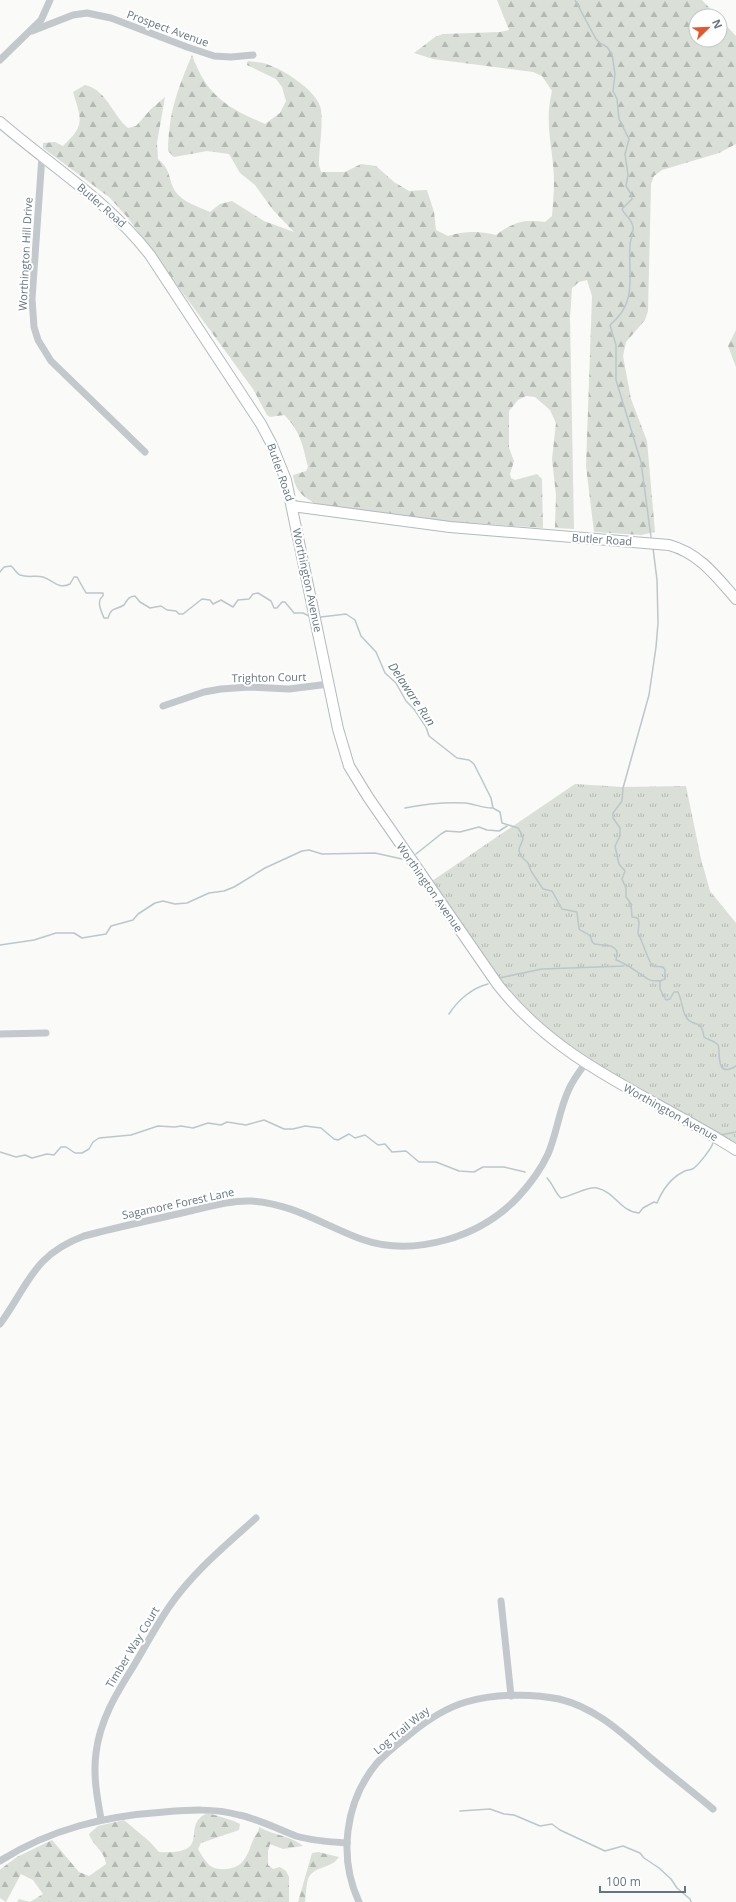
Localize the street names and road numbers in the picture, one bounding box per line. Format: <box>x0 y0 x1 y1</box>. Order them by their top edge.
street label: Prospect Avenue <box>125 6 211 50</box>
street label: Butler Road <box>74 180 130 230</box>
street label: Worthington Hill Drive <box>15 197 35 311</box>
street label: Butler Road <box>264 441 298 503</box>
street label: Worthington Avenue <box>290 527 326 633</box>
street label: Butler Road <box>571 529 633 549</box>
street label: Trighton Court <box>231 669 307 685</box>
street label: Worthington Avenue <box>393 839 467 935</box>
street label: Worthington Avenue <box>621 1080 721 1144</box>
street label: Sagamore Forest Lane <box>121 1184 235 1222</box>
street label: Timber Way Court <box>102 1603 162 1691</box>
street label: Log Trail Way <box>370 1702 433 1757</box>

